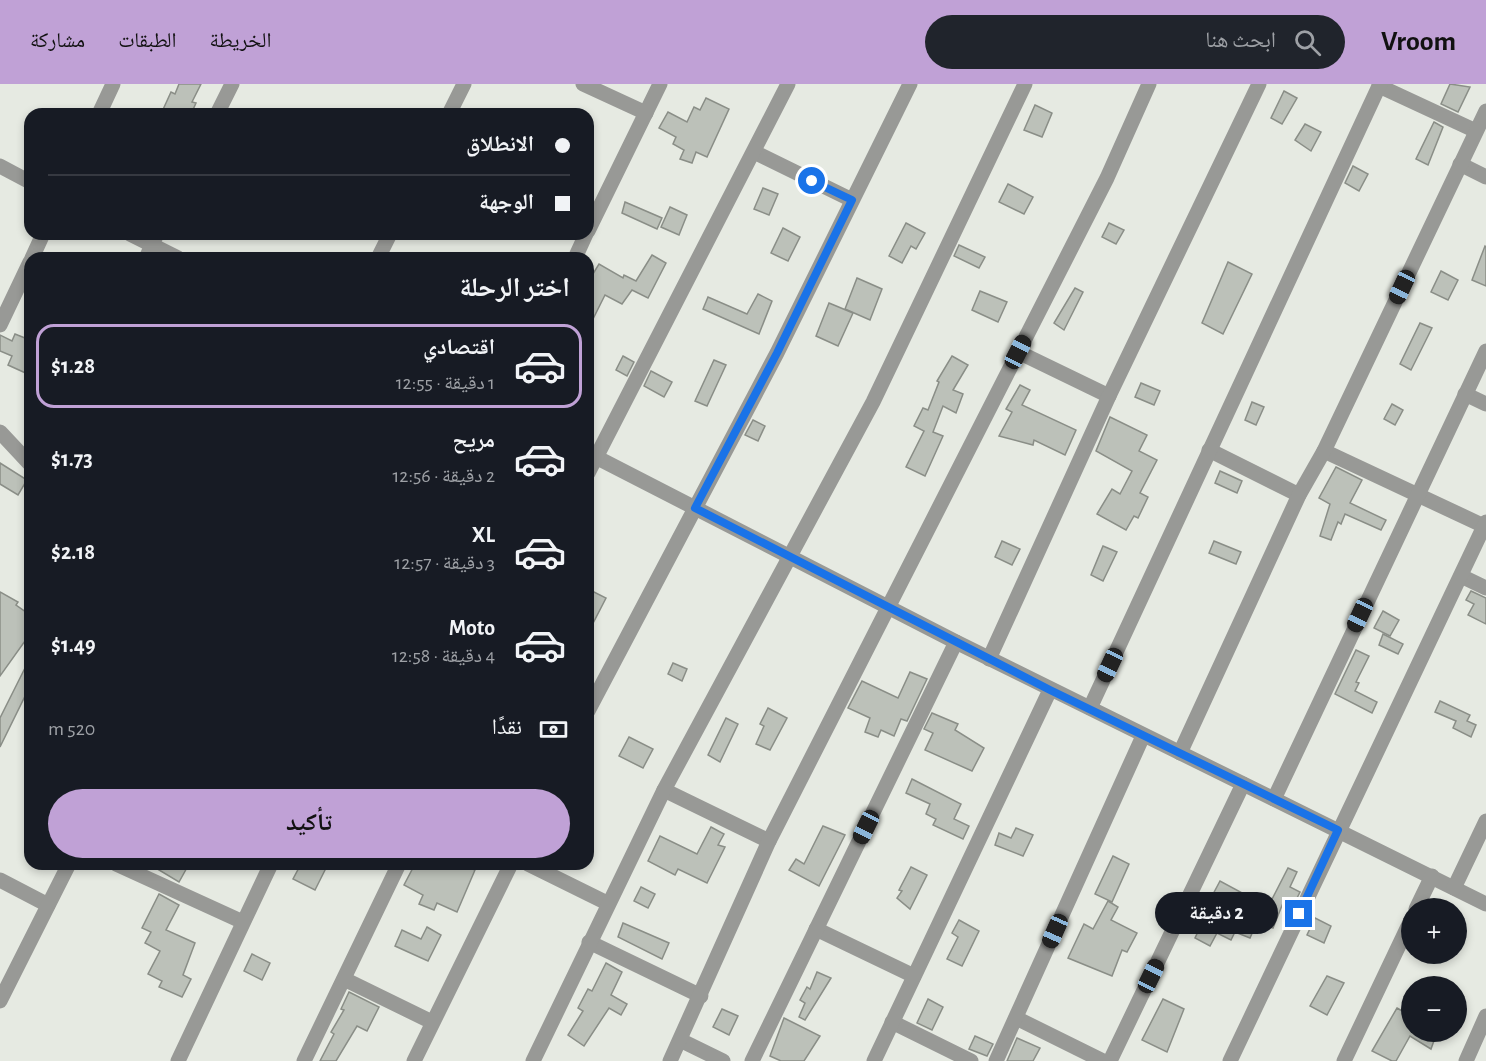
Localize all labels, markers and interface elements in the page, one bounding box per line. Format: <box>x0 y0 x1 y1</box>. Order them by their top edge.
search box <box>925 15 1345 69</box>
icon: search <box>1291 26 1324 59</box>
text: Vroom <box>1381 28 1456 56</box>
text: ابحث هنا <box>1205 29 1276 51</box>
text: مشاركة <box>30 30 85 51</box>
text: الطبقات <box>118 30 177 51</box>
text: الخريطة <box>210 30 271 51</box>
text: الانطلاق <box>466 133 534 155</box>
route start <box>798 167 825 194</box>
text: الوجهة <box>479 191 534 213</box>
car <box>1386 267 1418 307</box>
text: اختر الرحلة <box>459 274 570 301</box>
car <box>1002 332 1034 372</box>
text: اقتصادي <box>423 336 495 358</box>
icon: car <box>513 339 567 393</box>
text: $1.28 <box>51 355 95 377</box>
text: 1 دقيقة · 12:55 <box>396 373 495 393</box>
text: مريح <box>452 429 495 451</box>
icon: car <box>513 432 567 486</box>
text: $1.73 <box>51 448 93 470</box>
text: 2 دقيقة · 12:56 <box>392 466 495 486</box>
text: XL <box>472 524 495 546</box>
icon: car <box>513 525 567 579</box>
text: $2.18 <box>51 541 95 563</box>
text: 3 دقيقة · 12:57 <box>394 553 495 573</box>
car <box>1344 595 1376 635</box>
text: Moto <box>449 617 495 639</box>
icon: car <box>513 618 567 672</box>
text: $1.49 <box>51 634 96 656</box>
car <box>1094 645 1126 685</box>
text: 4 دقيقة · 12:58 <box>392 646 495 666</box>
icon: cash <box>537 713 570 746</box>
text: نقدًا <box>492 716 522 738</box>
text: 520 m <box>48 719 95 739</box>
button: تأكيد <box>48 789 570 858</box>
car <box>850 807 882 847</box>
callout: 2 دقيقة <box>1155 893 1278 935</box>
map controls <box>1401 898 1467 1042</box>
button: + <box>1401 898 1467 964</box>
route end <box>1285 900 1312 927</box>
text: 2 دقيقة <box>1189 903 1244 923</box>
car <box>1039 911 1071 951</box>
car <box>1135 956 1167 996</box>
button: − <box>1401 976 1467 1042</box>

